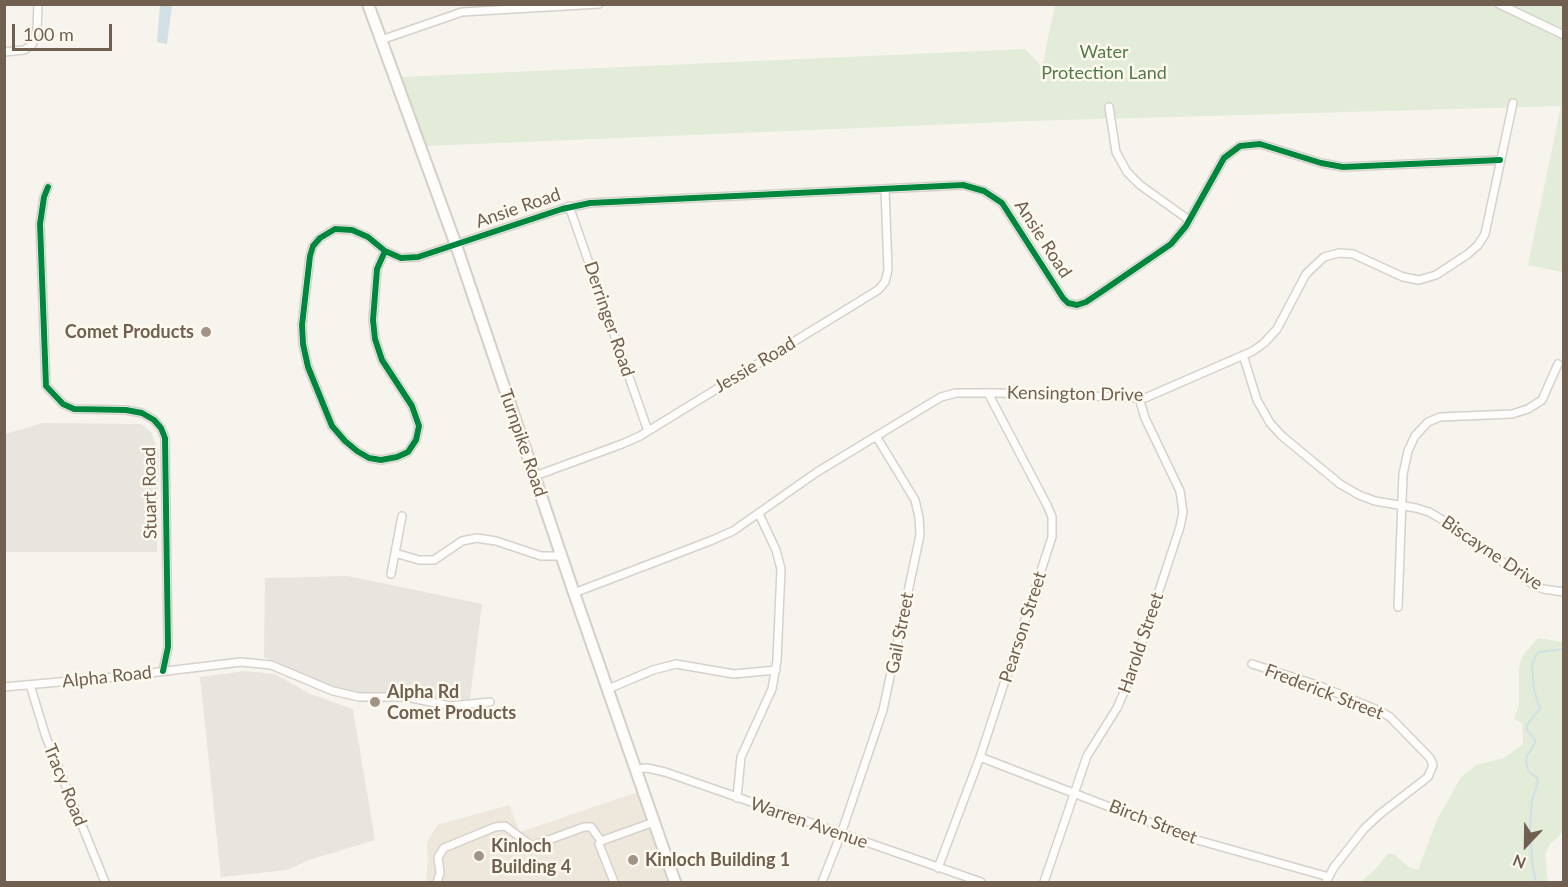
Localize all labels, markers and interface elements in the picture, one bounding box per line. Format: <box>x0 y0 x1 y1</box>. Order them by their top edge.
scale bar <box>15 12 116 50</box>
text: 100 m <box>23 23 74 45</box>
park label: Water Protection Land <box>1041 41 1167 84</box>
street label: Ansie Road <box>473 183 563 233</box>
street label: Ansie Road <box>1010 196 1076 282</box>
street label: Derringer Road <box>579 259 639 379</box>
place label: Comet Products <box>65 321 194 343</box>
marker: Comet Products <box>199 325 213 339</box>
street label: Jessie Road <box>711 332 799 398</box>
street label: Kensington Drive <box>1007 382 1143 406</box>
street label: Turnpike Road <box>494 386 552 500</box>
street label: Stuart Road <box>138 447 162 539</box>
street label: Biscayne Drive <box>1437 511 1547 595</box>
street label: Pearson Street <box>995 569 1051 685</box>
street label: Gail Street <box>882 590 918 676</box>
street label: Harold Street <box>1114 590 1168 696</box>
street label: Frederick Street <box>1262 659 1386 725</box>
street label: Alpha Road <box>61 662 153 692</box>
place label: Alpha Rd Comet Products <box>387 681 516 724</box>
marker: Alpha Rd Comet Products <box>368 695 382 709</box>
street label: Tracy Road <box>39 741 91 829</box>
street label: Warren Avenue <box>747 793 871 853</box>
street label: Birch Street <box>1106 795 1200 849</box>
north arrow <box>1496 815 1556 875</box>
place label: Kinloch Building 4 <box>491 835 571 878</box>
marker: Kinloch Building 4 <box>472 849 486 863</box>
place label: Kinloch Building 1 <box>645 849 790 871</box>
text: N <box>1510 851 1528 873</box>
marker: Kinloch Building 1 <box>626 853 640 867</box>

